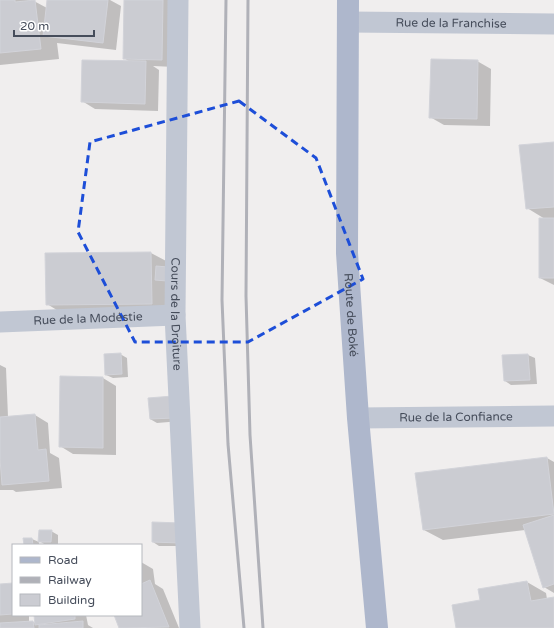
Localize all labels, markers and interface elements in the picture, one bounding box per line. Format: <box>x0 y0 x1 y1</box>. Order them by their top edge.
scale bar <box>14 12 94 38</box>
street label: Rue de la Franchise <box>395 15 507 31</box>
text: 20 m <box>20 19 49 33</box>
street label: Cours de la Droiture <box>168 257 185 371</box>
street label: Route de Boké <box>341 273 361 357</box>
street label: Rue de la Modéstie <box>33 309 143 328</box>
street label: Rue de la Confiance <box>399 409 513 425</box>
legend <box>12 544 142 616</box>
text: Road <box>48 553 78 567</box>
text: Railway <box>48 573 92 587</box>
text: Building <box>48 593 95 607</box>

